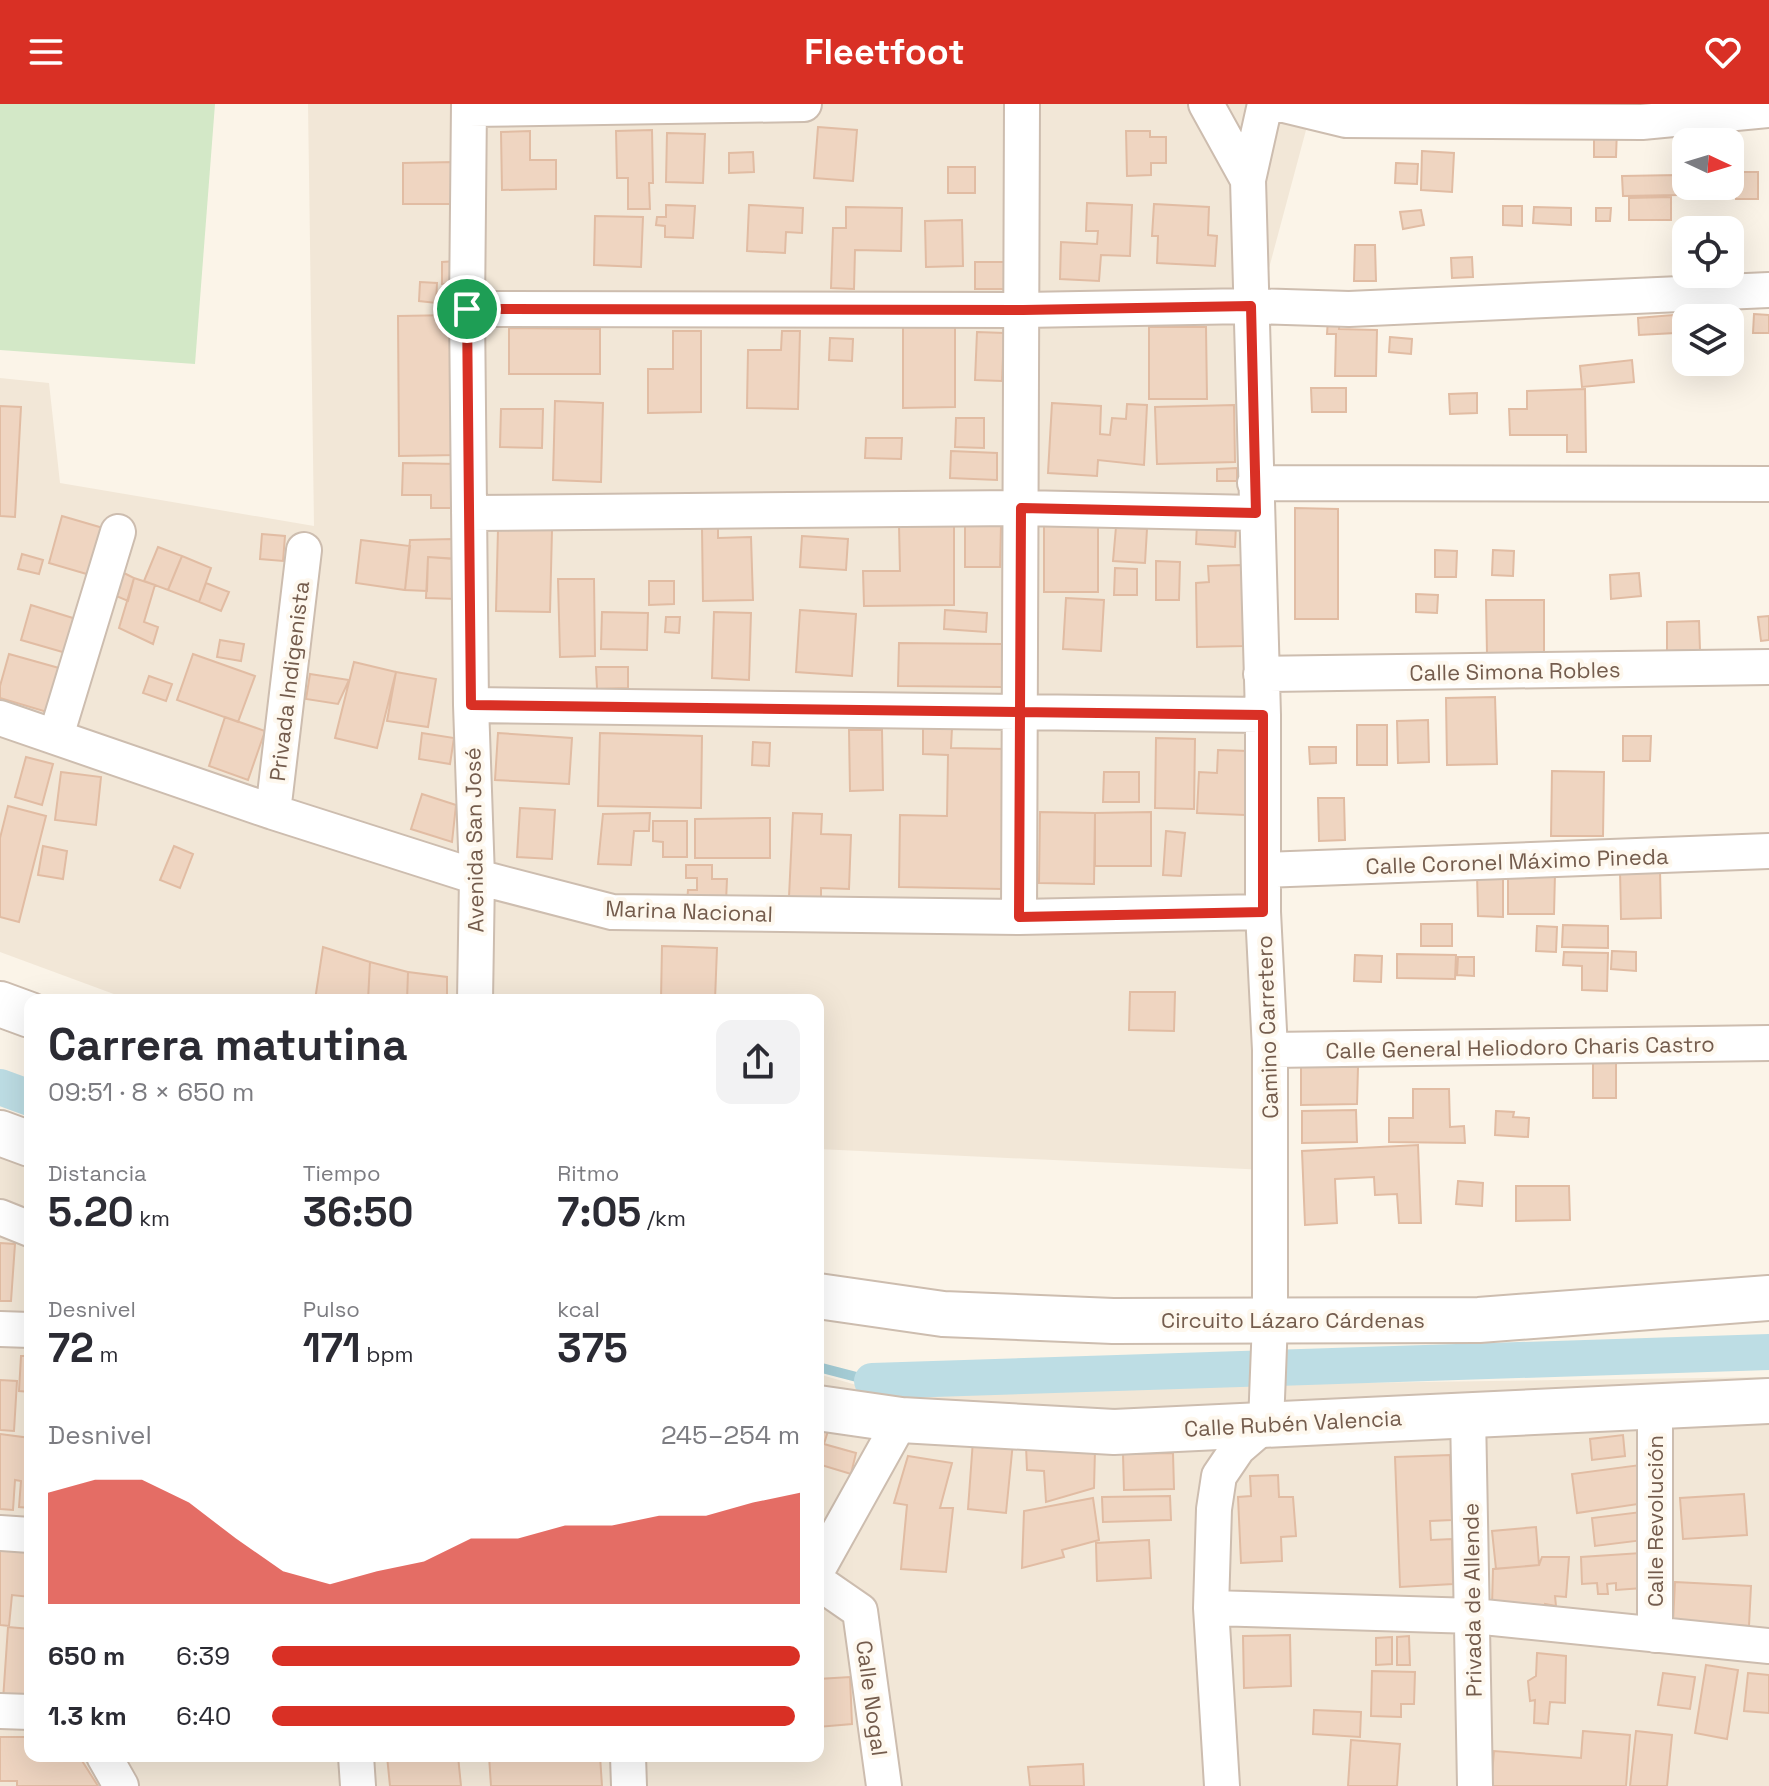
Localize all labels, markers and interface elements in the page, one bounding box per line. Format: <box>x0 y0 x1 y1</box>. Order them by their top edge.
text: Fleetfoot <box>804 29 965 75</box>
icon: menu <box>24 30 68 74</box>
icon: heart <box>1701 30 1745 74</box>
north arrow <box>1672 128 1744 200</box>
map controls <box>1672 128 1744 376</box>
button: locate <box>1672 216 1744 288</box>
pin <box>433 275 501 343</box>
icon: arrive <box>445 287 489 331</box>
button: layers <box>1672 304 1744 376</box>
street label: Privada Indigenista <box>263 579 315 783</box>
street label: Calle Simona Robles <box>1409 655 1621 687</box>
street label: Avenida San José <box>458 747 490 933</box>
street label: Calle Coronel Máximo Pineda <box>1365 842 1669 880</box>
street label: Marina Nacional <box>605 894 773 928</box>
street label: Camino Carretero <box>1250 935 1284 1119</box>
text: Carrera matutina <box>48 1017 408 1073</box>
button: share <box>716 1020 800 1104</box>
street label: Calle General Heliodoro Charis Castro <box>1325 1030 1715 1064</box>
text: 09:51 · 8 × 650 m <box>48 1075 254 1109</box>
text: Distancia <box>48 1159 147 1187</box>
text: Tiempo <box>303 1159 381 1187</box>
text: Ritmo <box>557 1159 619 1187</box>
text: 5.20 <box>48 1187 134 1238</box>
text: 36:50 <box>303 1187 414 1238</box>
text: 7:05 <box>557 1187 641 1238</box>
text: km <box>134 1204 170 1232</box>
text: /km <box>641 1204 686 1232</box>
text: Desnivel <box>48 1295 136 1323</box>
text: Pulso <box>303 1295 360 1323</box>
text: kcal <box>557 1295 600 1323</box>
street label: Circuito Lázaro Cárdenas <box>1161 1306 1425 1334</box>
text: 72 <box>48 1323 94 1374</box>
text: 171 <box>303 1323 361 1374</box>
text: 375 <box>557 1323 628 1374</box>
text: m <box>94 1340 118 1368</box>
text: bpm <box>361 1340 414 1368</box>
street label: Calle Rubén Valencia <box>1183 1403 1403 1443</box>
text: Desnivel <box>48 1418 152 1452</box>
text: 245–254 m <box>661 1418 800 1452</box>
street label: Calle Revolución <box>1641 1435 1669 1607</box>
street label: Privada de Allende <box>1456 1503 1488 1697</box>
street label: Calle Nogal <box>850 1638 894 1758</box>
text: 650 m <box>48 1639 125 1673</box>
text: 6:39 <box>176 1639 230 1673</box>
text: 1.3 km <box>48 1699 127 1733</box>
text: 6:40 <box>176 1699 231 1733</box>

